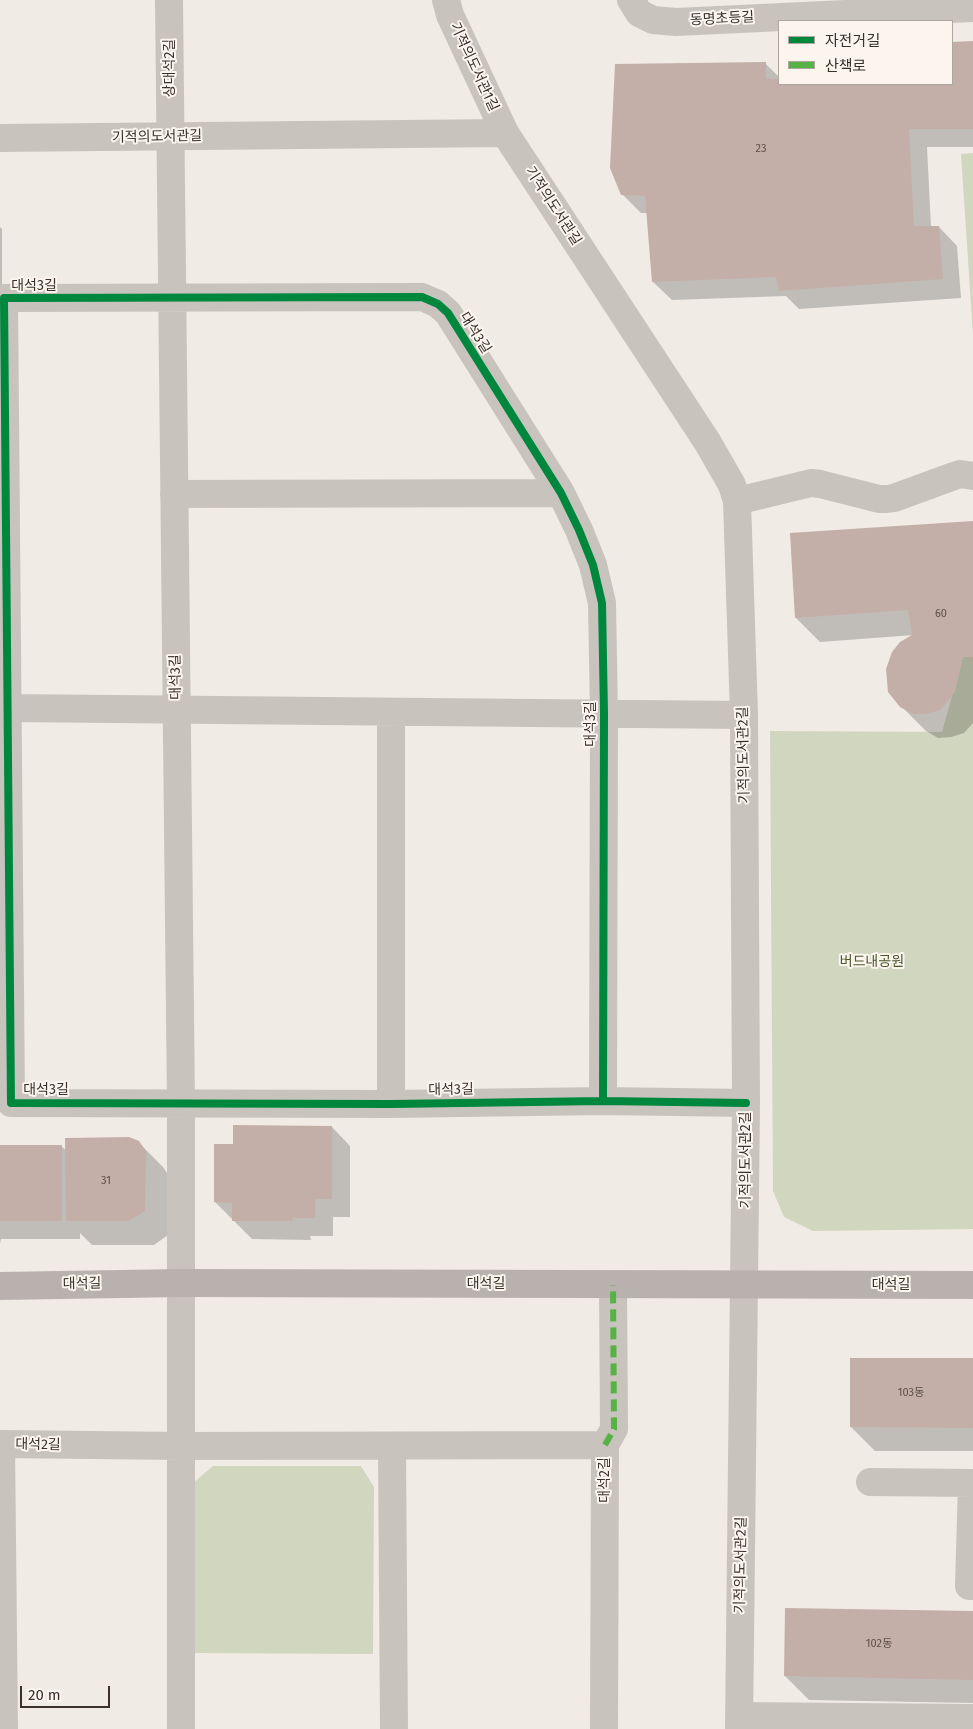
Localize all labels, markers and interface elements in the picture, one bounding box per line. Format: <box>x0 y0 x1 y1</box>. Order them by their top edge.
street label: 동명초등길 <box>689 9 755 29</box>
street label: 기적의도서관1길 <box>446 20 502 114</box>
legend <box>778 20 953 85</box>
text: 자전거길 <box>825 32 880 50</box>
street label: 상대석2길 <box>162 39 178 97</box>
text: 산책로 <box>825 57 866 75</box>
street label: 기적의도서관길 <box>112 128 202 146</box>
house number: 23 <box>756 142 766 156</box>
street label: 기적의도서관길 <box>521 164 585 248</box>
street label: 대석3길 <box>11 278 57 294</box>
street label: 대석3길 <box>456 309 494 357</box>
house number: 60 <box>935 607 947 621</box>
street label: 대석3길 <box>167 654 185 700</box>
street label: 대석3길 <box>583 701 599 747</box>
street label: 기적의도서관2길 <box>735 706 753 804</box>
park label: 버드내공원 <box>840 954 904 970</box>
street label: 대석3길 <box>428 1081 474 1099</box>
street label: 대석3길 <box>23 1082 69 1098</box>
street label: 기적의도서관2길 <box>738 1111 754 1209</box>
house number: 31 <box>101 1174 111 1188</box>
street label: 대석길 <box>63 1275 101 1293</box>
street label: 대석길 <box>467 1276 505 1292</box>
street label: 대석길 <box>872 1277 910 1293</box>
house number: 103동 <box>898 1386 924 1400</box>
street label: 대석2길 <box>15 1436 61 1454</box>
street label: 대석2길 <box>597 1457 613 1503</box>
street label: 기적의도서관2길 <box>732 1516 750 1614</box>
house number: 102동 <box>866 1637 892 1651</box>
scale bar <box>22 1676 112 1708</box>
text: 20 m <box>28 1686 61 1704</box>

